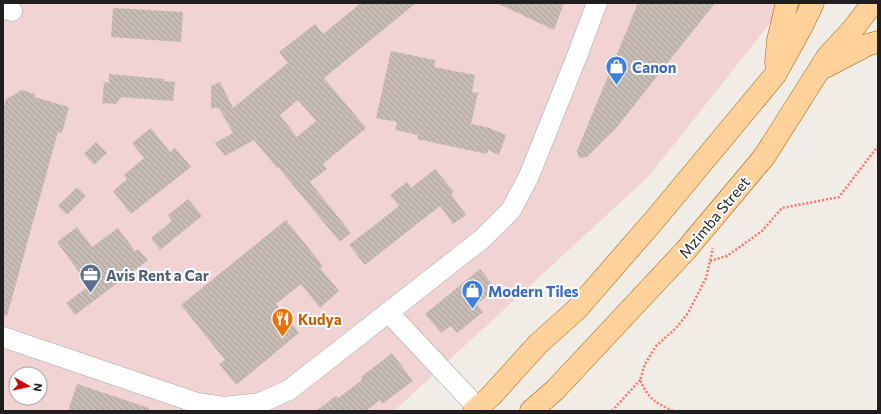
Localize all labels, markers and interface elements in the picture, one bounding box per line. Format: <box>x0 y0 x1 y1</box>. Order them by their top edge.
shop icon: Canon <box>604 54 630 87</box>
place label: Canon <box>632 58 676 76</box>
street label: Mzimba Street <box>675 173 753 261</box>
office icon: Avis Rent a Car <box>78 262 104 295</box>
place label: Avis Rent a Car <box>106 266 209 284</box>
shop icon: Modern Tiles <box>459 278 485 311</box>
place label: Modern Tiles <box>488 282 579 300</box>
restaurant icon: Kudya <box>269 306 295 339</box>
place label: Kudya <box>298 310 342 328</box>
north arrow <box>8 366 48 406</box>
text: N <box>31 382 45 392</box>

